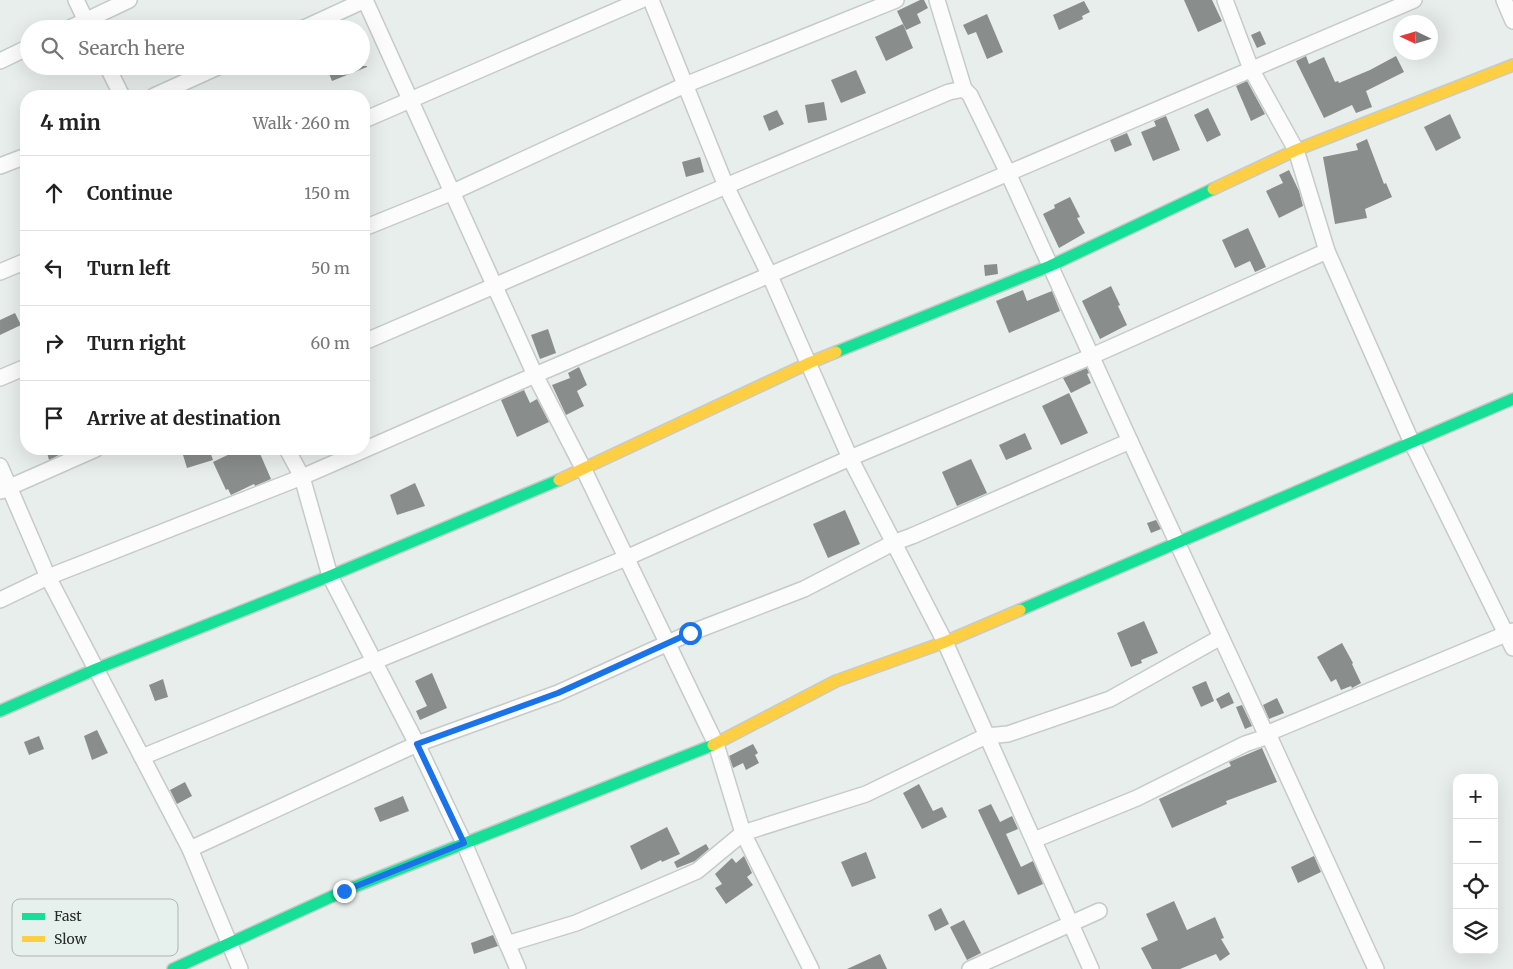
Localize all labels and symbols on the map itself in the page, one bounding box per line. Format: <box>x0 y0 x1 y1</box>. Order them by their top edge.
north arrow <box>1393 15 1438 60</box>
route start <box>679 622 702 645</box>
route end <box>333 880 356 903</box>
legend <box>12 899 178 956</box>
text: Fast <box>54 907 82 925</box>
text: Slow <box>54 930 87 948</box>

